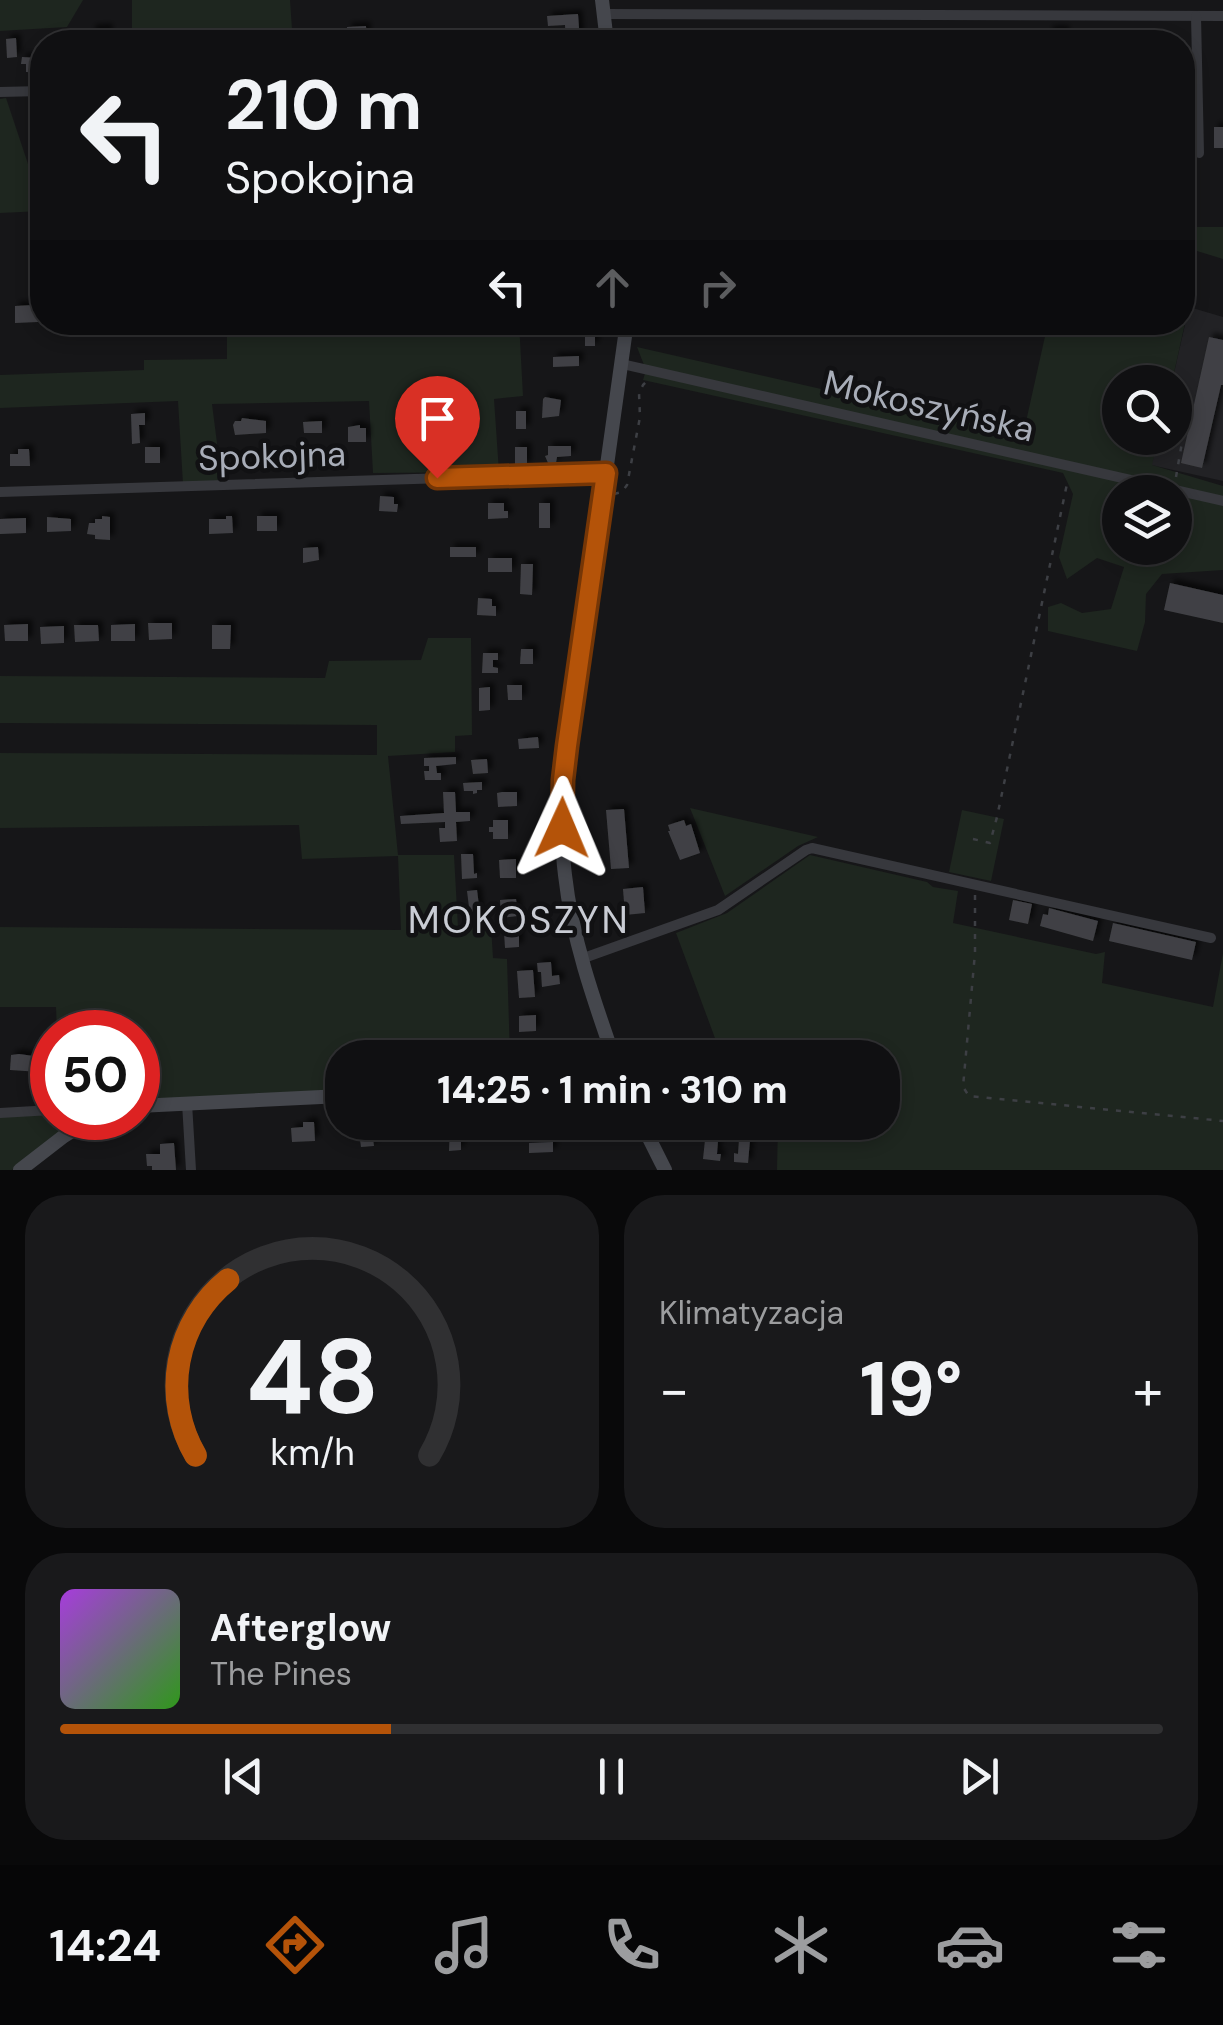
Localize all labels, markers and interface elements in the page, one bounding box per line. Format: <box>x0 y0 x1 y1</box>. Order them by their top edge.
text: 210 m <box>225 60 422 151</box>
icon: left <box>60 70 190 200</box>
text: Spokojna <box>225 148 415 207</box>
icon: left <box>480 260 535 315</box>
icon: ahead <box>585 260 640 315</box>
icon: right <box>690 260 745 315</box>
street label: Mokoszyńska <box>819 359 1039 453</box>
map controls <box>1102 365 1192 565</box>
button: search <box>1102 365 1192 455</box>
pin <box>395 376 480 479</box>
icon: arrive <box>410 391 465 446</box>
street label: Spokojna <box>197 430 347 482</box>
button: layers <box>1102 475 1192 565</box>
position arrow <box>510 776 614 880</box>
district label: MOKOSZYN <box>408 895 630 945</box>
speed limit sign: 50 <box>30 1010 160 1140</box>
text: 14:25 · 1 min · 310 m <box>437 1065 788 1115</box>
text: Klimatyzacja <box>659 1292 844 1334</box>
text: 48 <box>245 1310 379 1445</box>
text: 19° <box>860 1341 962 1438</box>
text: − <box>659 1354 689 1426</box>
text: + <box>1133 1354 1163 1426</box>
text: km/h <box>270 1430 354 1476</box>
text: Afterglow <box>210 1603 391 1653</box>
text: The Pines <box>210 1653 352 1695</box>
icon: previous <box>216 1749 271 1804</box>
icon: pause <box>584 1749 639 1804</box>
icon: next <box>952 1749 1007 1804</box>
icon: directions <box>260 1910 330 1980</box>
icon: music <box>429 1910 499 1980</box>
icon: phone <box>597 1910 667 1980</box>
icon: climate <box>766 1910 836 1980</box>
icon: car <box>935 1910 1005 1980</box>
icon: filters <box>1104 1910 1174 1980</box>
text: 14:24 <box>49 1916 161 1975</box>

